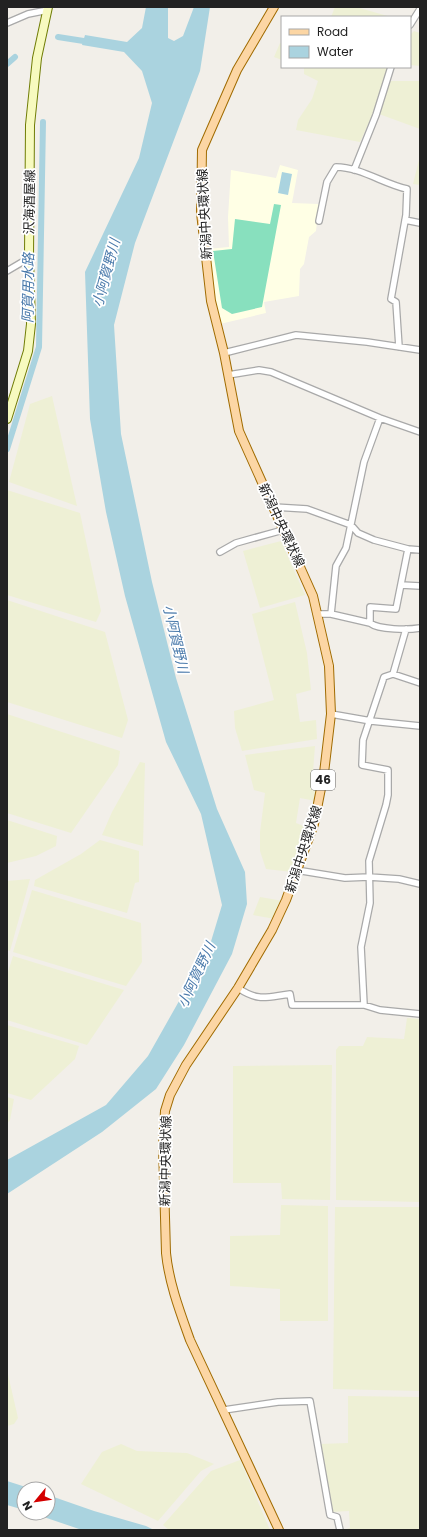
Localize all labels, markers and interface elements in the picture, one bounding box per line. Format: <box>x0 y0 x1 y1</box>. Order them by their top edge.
legend <box>281 16 411 68</box>
text: Road <box>317 23 348 40</box>
text: Water <box>317 43 354 60</box>
street label: 新潟中央環状線 <box>193 168 216 260</box>
street label: 沢海酒屋線 <box>19 169 40 235</box>
water label: 小阿賀野川 <box>87 235 125 309</box>
water label: 阿賀用水路 <box>17 252 39 323</box>
street label: 新潟中央環状線 <box>254 480 309 570</box>
water label: 小阿賀野川 <box>158 603 194 677</box>
road number: 46 <box>311 770 335 790</box>
street label: 新潟中央環状線 <box>280 803 327 895</box>
water label: 小阿賀野川 <box>172 937 221 1011</box>
street label: 新潟中央環状線 <box>155 1115 176 1207</box>
north arrow <box>16 1481 56 1521</box>
text: N <box>18 1498 36 1513</box>

